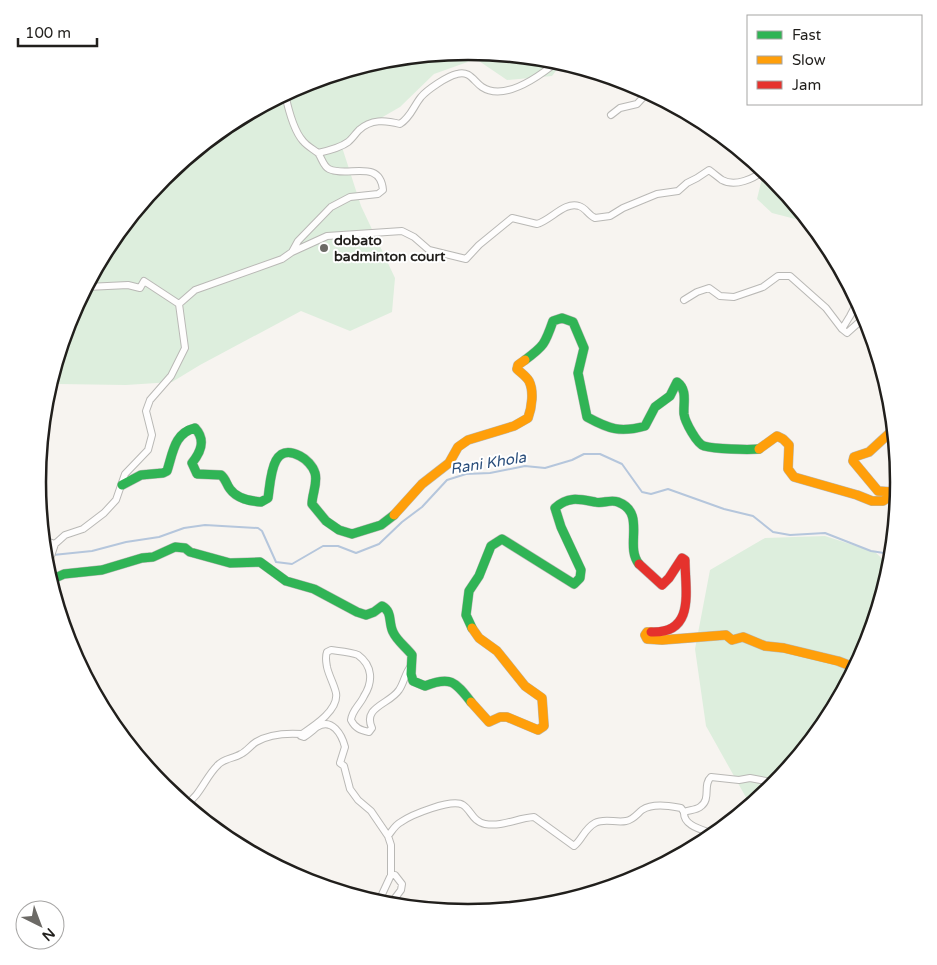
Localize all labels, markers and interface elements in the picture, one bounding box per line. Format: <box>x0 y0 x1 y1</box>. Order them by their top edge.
scale bar <box>18 15 96 47</box>
legend <box>747 15 922 105</box>
text: 100 m <box>25 24 71 42</box>
text: Fast <box>792 26 822 44</box>
text: Slow <box>792 51 826 69</box>
text: Jam <box>792 76 821 94</box>
place label: dobato badminton court <box>334 232 446 265</box>
marker: dobato badminton court <box>318 242 330 254</box>
water label: Rani Khola <box>449 448 528 478</box>
north arrow <box>15 900 65 950</box>
text: N <box>38 924 58 944</box>

